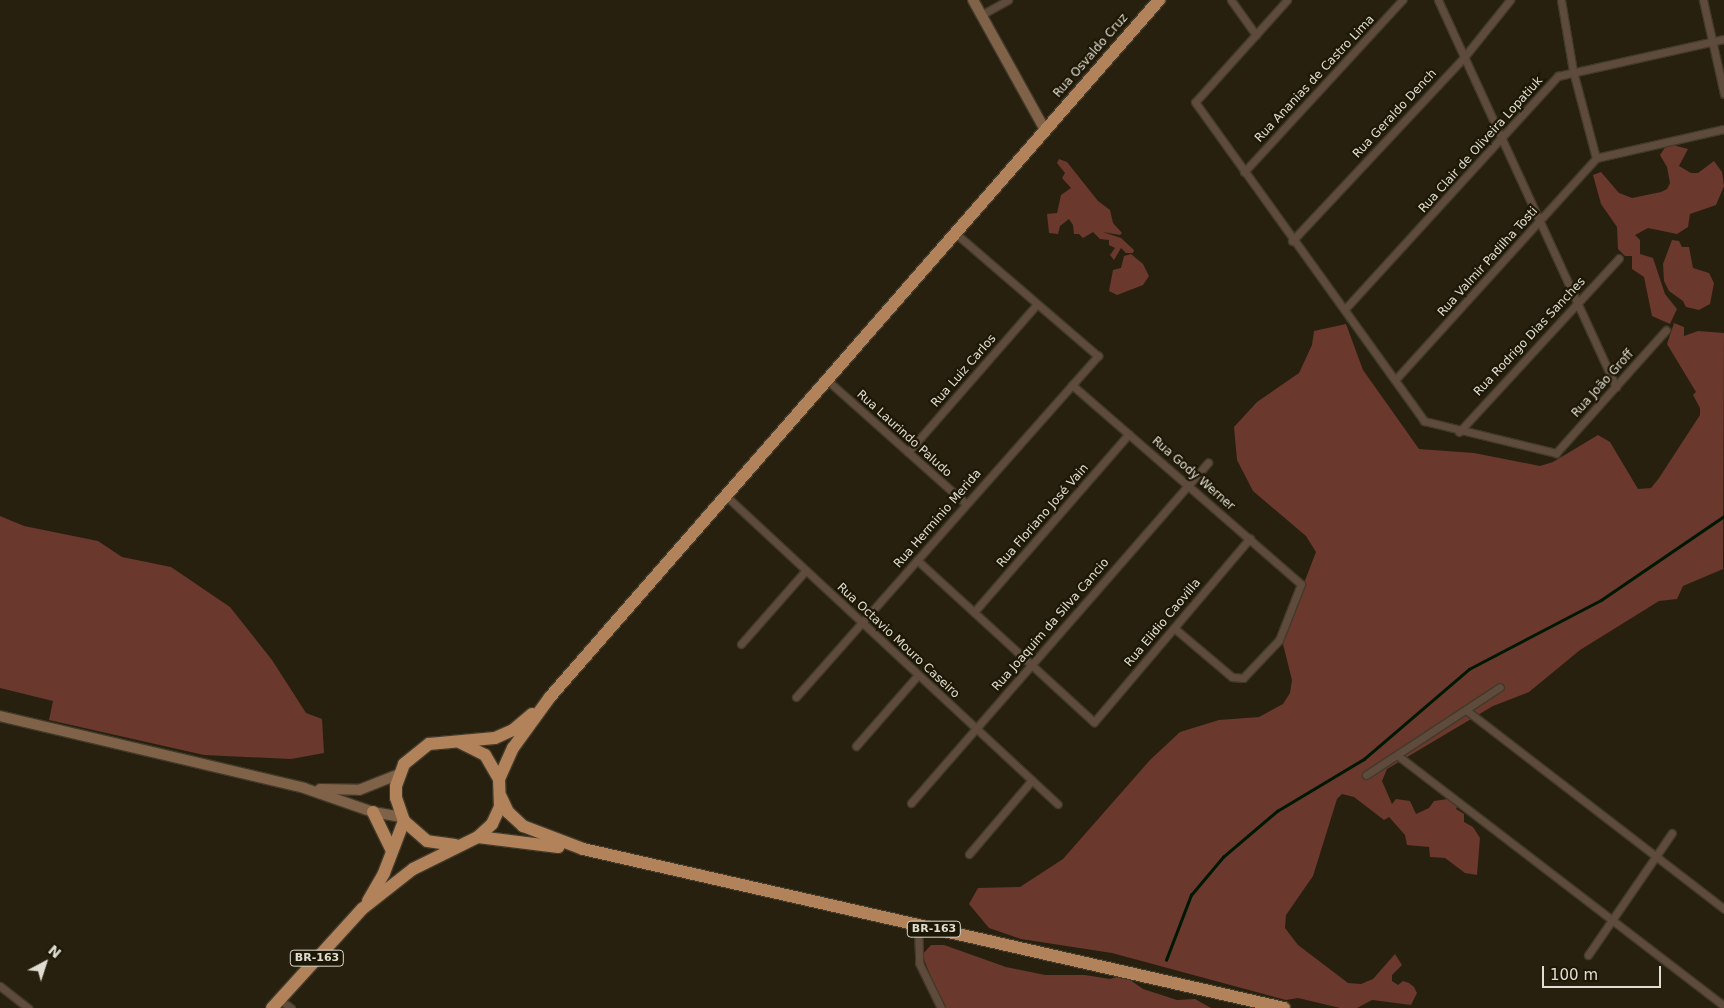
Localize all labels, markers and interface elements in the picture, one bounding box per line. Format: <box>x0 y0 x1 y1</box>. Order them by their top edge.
street label: Rua Osvaldo Cruz <box>1051 11 1131 101</box>
street label: Rua Ananias de Castro Lima <box>1252 12 1378 146</box>
street label: Rua Geraldo Dench <box>1350 67 1440 161</box>
street label: Rua Clair de Oliveira Lopatiuk <box>1416 74 1546 216</box>
street label: Rua Valmir Padilha Tosti <box>1435 204 1541 320</box>
street label: Rua Rodrigo Dias Sanches <box>1471 275 1589 399</box>
street label: Rua Luiz Carlos <box>928 332 1000 410</box>
street label: Rua João Groff <box>1569 347 1637 421</box>
street label: Rua Laurindo Paludo <box>854 388 954 480</box>
street label: Rua Gody Werner <box>1149 434 1237 514</box>
street label: Rua Floriano José Vain <box>994 461 1092 571</box>
street label: Rua Herminio Merida <box>891 467 985 571</box>
street label: Rua Joaquim da Silva Cancio <box>990 556 1112 694</box>
street label: Rua Elidio Caovilla <box>1122 576 1204 670</box>
street label: Rua Octavio Mouro Caseiro <box>834 580 962 702</box>
road number: BR-163 <box>906 921 962 938</box>
north arrow <box>20 938 70 988</box>
text: N <box>45 942 64 961</box>
road number: BR-163 <box>290 950 344 966</box>
scale bar <box>1544 956 1663 988</box>
text: 100 m <box>1550 966 1598 984</box>

